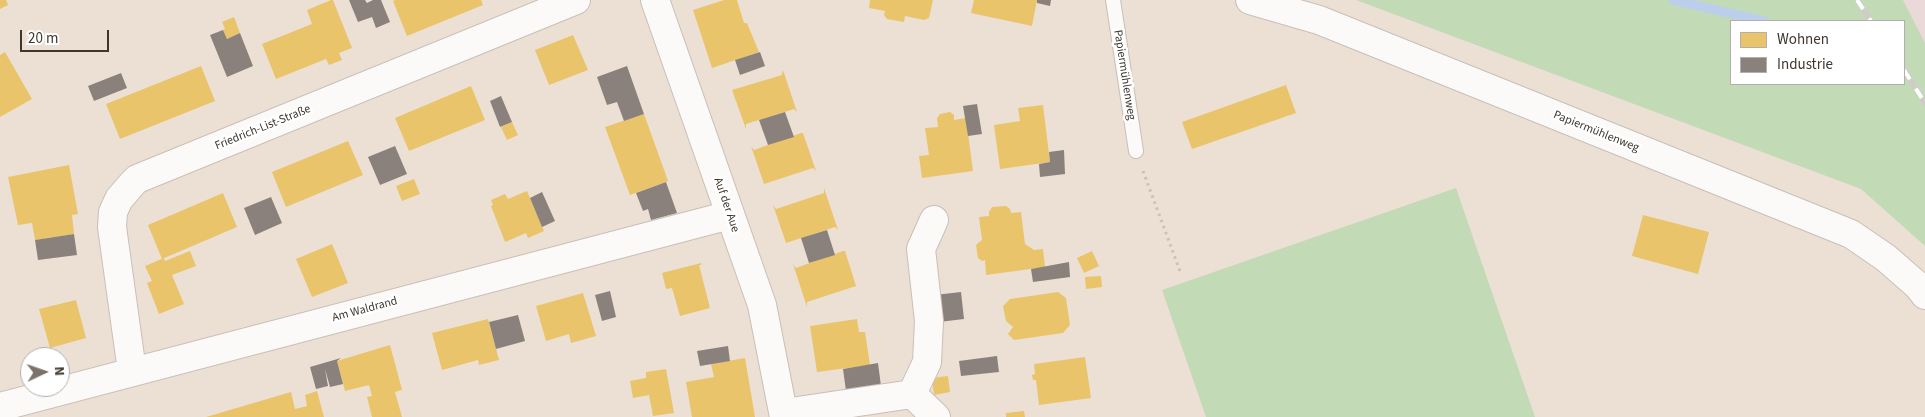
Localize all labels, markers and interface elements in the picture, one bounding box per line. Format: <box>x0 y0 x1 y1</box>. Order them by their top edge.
scale bar <box>22 20 111 52</box>
legend <box>1730 20 1905 85</box>
text: 20 m <box>28 28 58 49</box>
street label: Papiermühlenweg <box>1110 29 1138 121</box>
text: Wohnen <box>1777 29 1829 50</box>
text: Industrie <box>1777 54 1833 75</box>
street label: Friedrich-List-Straße <box>213 102 313 154</box>
street label: Papiermühlenweg <box>1551 108 1641 156</box>
street label: Auf der Aue <box>710 176 742 234</box>
street label: Am Waldrand <box>331 294 399 326</box>
north arrow <box>20 347 70 397</box>
text: N <box>49 366 69 376</box>

